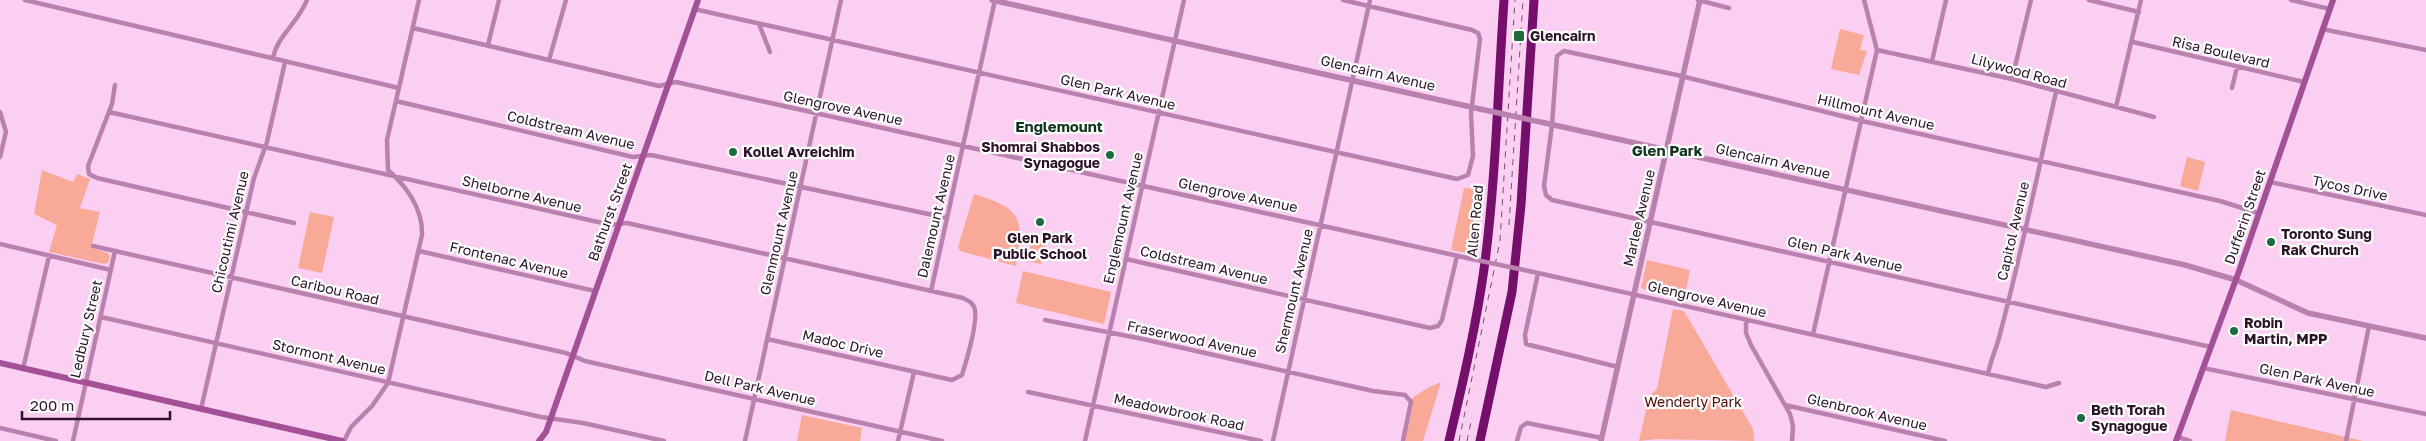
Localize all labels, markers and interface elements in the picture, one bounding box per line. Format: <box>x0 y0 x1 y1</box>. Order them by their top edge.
place label: Glencairn <box>1530 27 1596 44</box>
marker: Glencairn <box>1512 29 1526 43</box>
street label: Risa Boulevard <box>2171 32 2272 71</box>
street label: Lilywood Road <box>1969 50 2069 91</box>
street label: Glencairn Avenue <box>1319 51 1437 94</box>
street label: Glen Park Avenue <box>1059 70 1177 113</box>
street label: Glengrove Avenue <box>782 87 904 128</box>
street label: Hillmount Avenue <box>1816 90 1936 133</box>
street label: Coldstream Avenue <box>506 107 637 152</box>
district label: Englemount <box>1015 117 1103 135</box>
place label: Shomrai Shabbos Synagogue <box>981 138 1100 171</box>
street label: Glencairn Avenue <box>1714 139 1832 182</box>
district label: Glen Park <box>1632 141 1703 159</box>
place label: Kollel Avreichim <box>743 143 855 160</box>
marker: Kollel Avreichim <box>727 146 739 158</box>
marker: Shomrai Shabbos Synagogue <box>1104 149 1116 161</box>
street label: Englemount Avenue <box>1099 150 1146 285</box>
street label: Dalemount Avenue <box>913 152 958 279</box>
street label: Bathurst Street <box>584 160 635 263</box>
street label: Dufferin Street <box>2220 167 2269 267</box>
street label: Marlee Avenue <box>1619 168 1658 268</box>
street label: Chicoutimi Avenue <box>207 169 252 295</box>
street label: Glenmount Avenue <box>756 169 801 297</box>
street label: Shelborne Avenue <box>461 171 584 216</box>
street label: Tycos Drive <box>2311 171 2389 204</box>
street label: Glengrove Avenue <box>1177 174 1299 215</box>
street label: Capitol Avenue <box>1993 180 2032 282</box>
street label: Allen Road <box>1463 184 1486 258</box>
marker: Glen Park Public School <box>1034 216 1046 228</box>
place label: Toronto Sung Rak Church <box>2281 225 2372 258</box>
street label: Shermount Avenue <box>1271 227 1316 355</box>
place label: Glen Park Public School <box>993 229 1087 262</box>
street label: Glen Park Avenue <box>1786 232 1904 275</box>
marker: Toronto Sung Rak Church <box>2265 236 2277 248</box>
street label: Frontenac Avenue <box>448 238 570 281</box>
street label: Coldstream Avenue <box>1139 242 1270 287</box>
street label: Caribou Road <box>289 271 381 308</box>
street label: Glengrove Avenue <box>1646 277 1768 320</box>
street label: Ledbury Street <box>66 278 105 380</box>
place label: Robin Martin, MPP <box>2244 314 2327 347</box>
street label: Fraserwood Avenue <box>1126 316 1259 361</box>
marker: Robin Martin, MPP <box>2228 325 2240 337</box>
street label: Madoc Drive <box>801 326 885 361</box>
street label: Stormont Avenue <box>271 335 387 378</box>
street label: Glen Park Avenue <box>2258 359 2376 400</box>
street label: Dell Park Avenue <box>703 366 817 409</box>
scale bar <box>22 388 170 420</box>
street label: Meadowbrook Road <box>1112 389 1246 434</box>
street label: Glenbrook Avenue <box>1806 389 1929 434</box>
park label: Wenderly Park <box>1644 393 1742 410</box>
text: 200 m <box>30 396 74 414</box>
place label: Beth Torah Synagogue <box>2091 401 2167 434</box>
marker: Beth Torah Synagogue <box>2075 412 2087 424</box>

